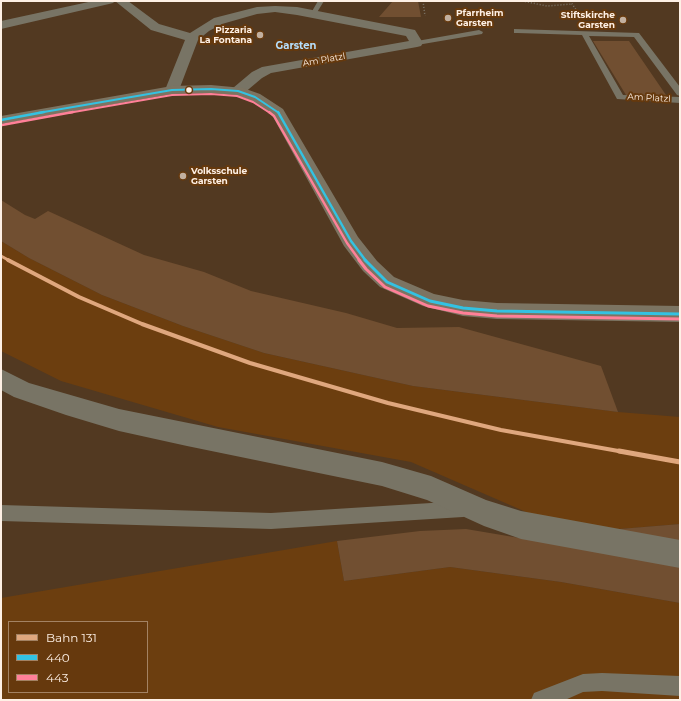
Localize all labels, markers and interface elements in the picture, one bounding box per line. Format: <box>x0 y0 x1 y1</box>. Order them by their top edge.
place label: Pfarrheim Garsten <box>456 8 503 29</box>
place label: Stiftskirche Garsten <box>561 10 615 31</box>
marker: Pfarrheim Garsten <box>443 13 453 23</box>
marker: Stiftskirche Garsten <box>618 15 628 25</box>
place label: Pizzaria La Fontana <box>200 25 252 46</box>
marker: Pizzaria La Fontana <box>255 30 265 40</box>
district label: Garsten <box>276 40 316 52</box>
street label: Am Platzl <box>302 51 346 69</box>
unlabelled marker <box>184 85 194 95</box>
street label: Am Platzl <box>627 91 671 105</box>
place label: Volksschule Garsten <box>191 166 247 187</box>
marker: Volksschule Garsten <box>178 171 188 181</box>
legend <box>8 621 148 693</box>
text: Bahn 131 <box>46 630 97 645</box>
text: 440 <box>46 650 70 665</box>
text: 443 <box>46 670 68 685</box>

